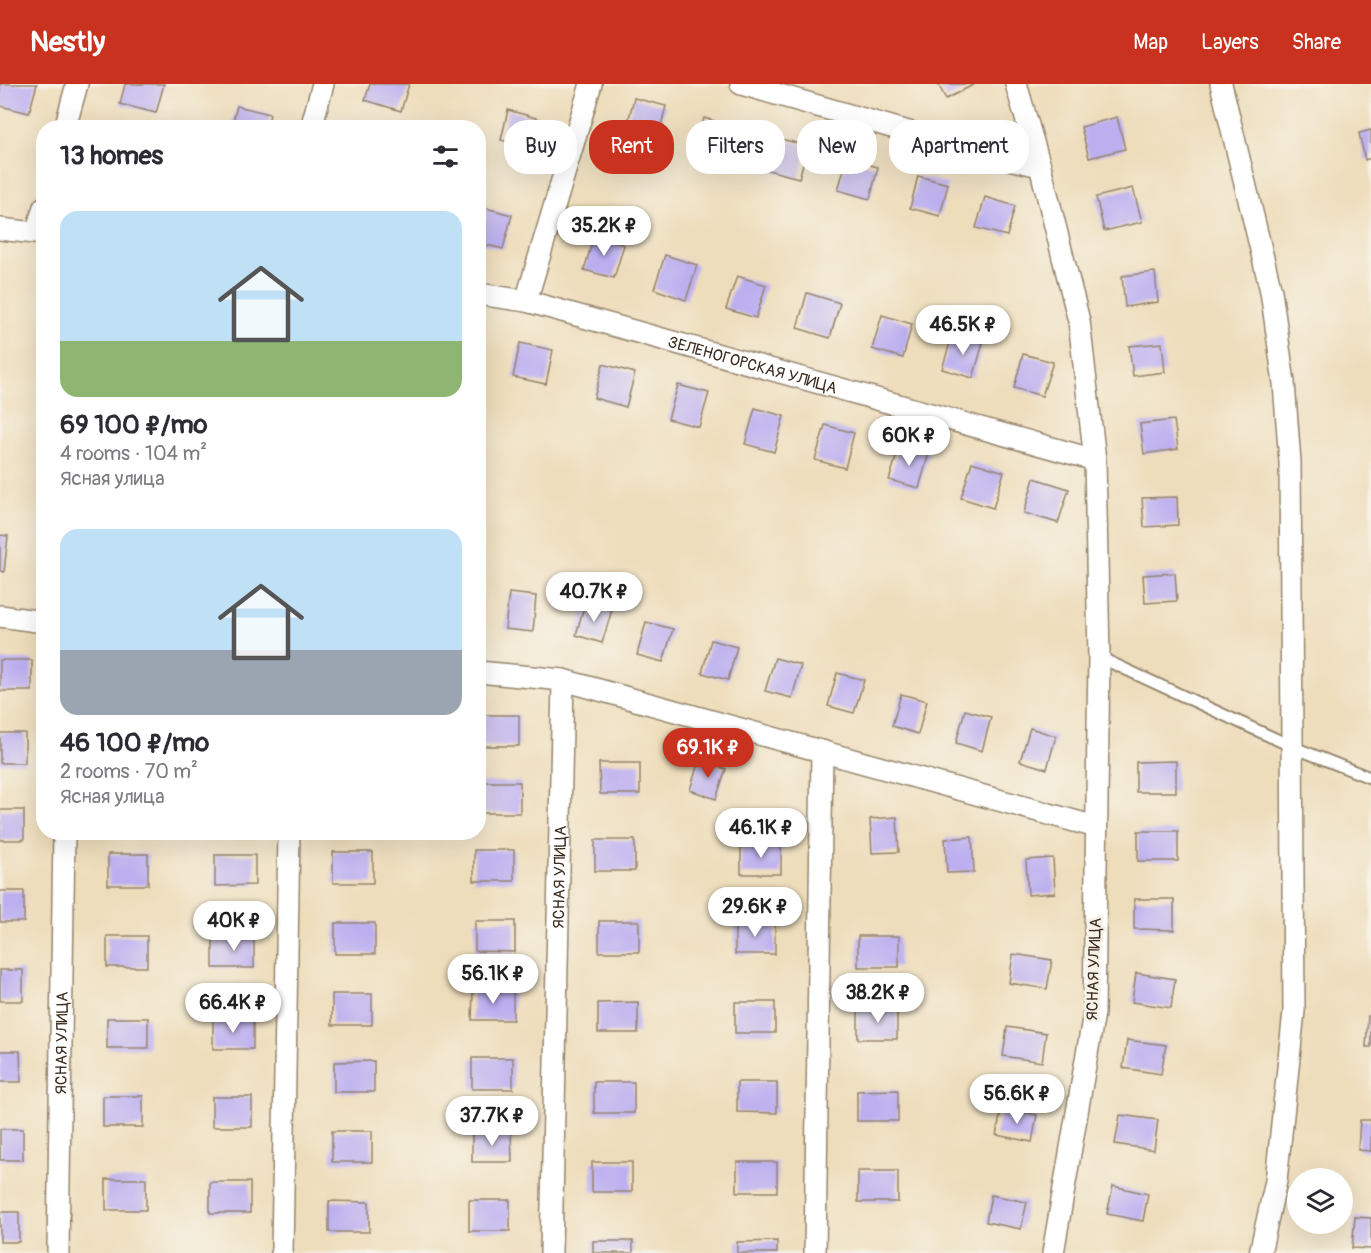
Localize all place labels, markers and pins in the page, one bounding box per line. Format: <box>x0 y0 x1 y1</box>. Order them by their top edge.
pin: 35.2K ₽ <box>549 206 659 257</box>
pin: 46.5K ₽ <box>908 305 1018 356</box>
pin: 60K ₽ <box>867 416 951 467</box>
pin: 40.7K ₽ <box>539 572 649 623</box>
pin: 69.1K ₽ <box>653 728 763 779</box>
pin: 46.1K ₽ <box>706 808 816 859</box>
pin: 29.6K ₽ <box>700 887 810 938</box>
pin: 40K ₽ <box>192 901 276 952</box>
pin: 56.1K ₽ <box>438 954 548 1005</box>
pin: 38.2K ₽ <box>823 973 933 1024</box>
pin: 66.4K ₽ <box>178 983 288 1034</box>
pin: 56.6K ₽ <box>962 1074 1072 1125</box>
pin: 37.7K ₽ <box>437 1096 547 1147</box>

